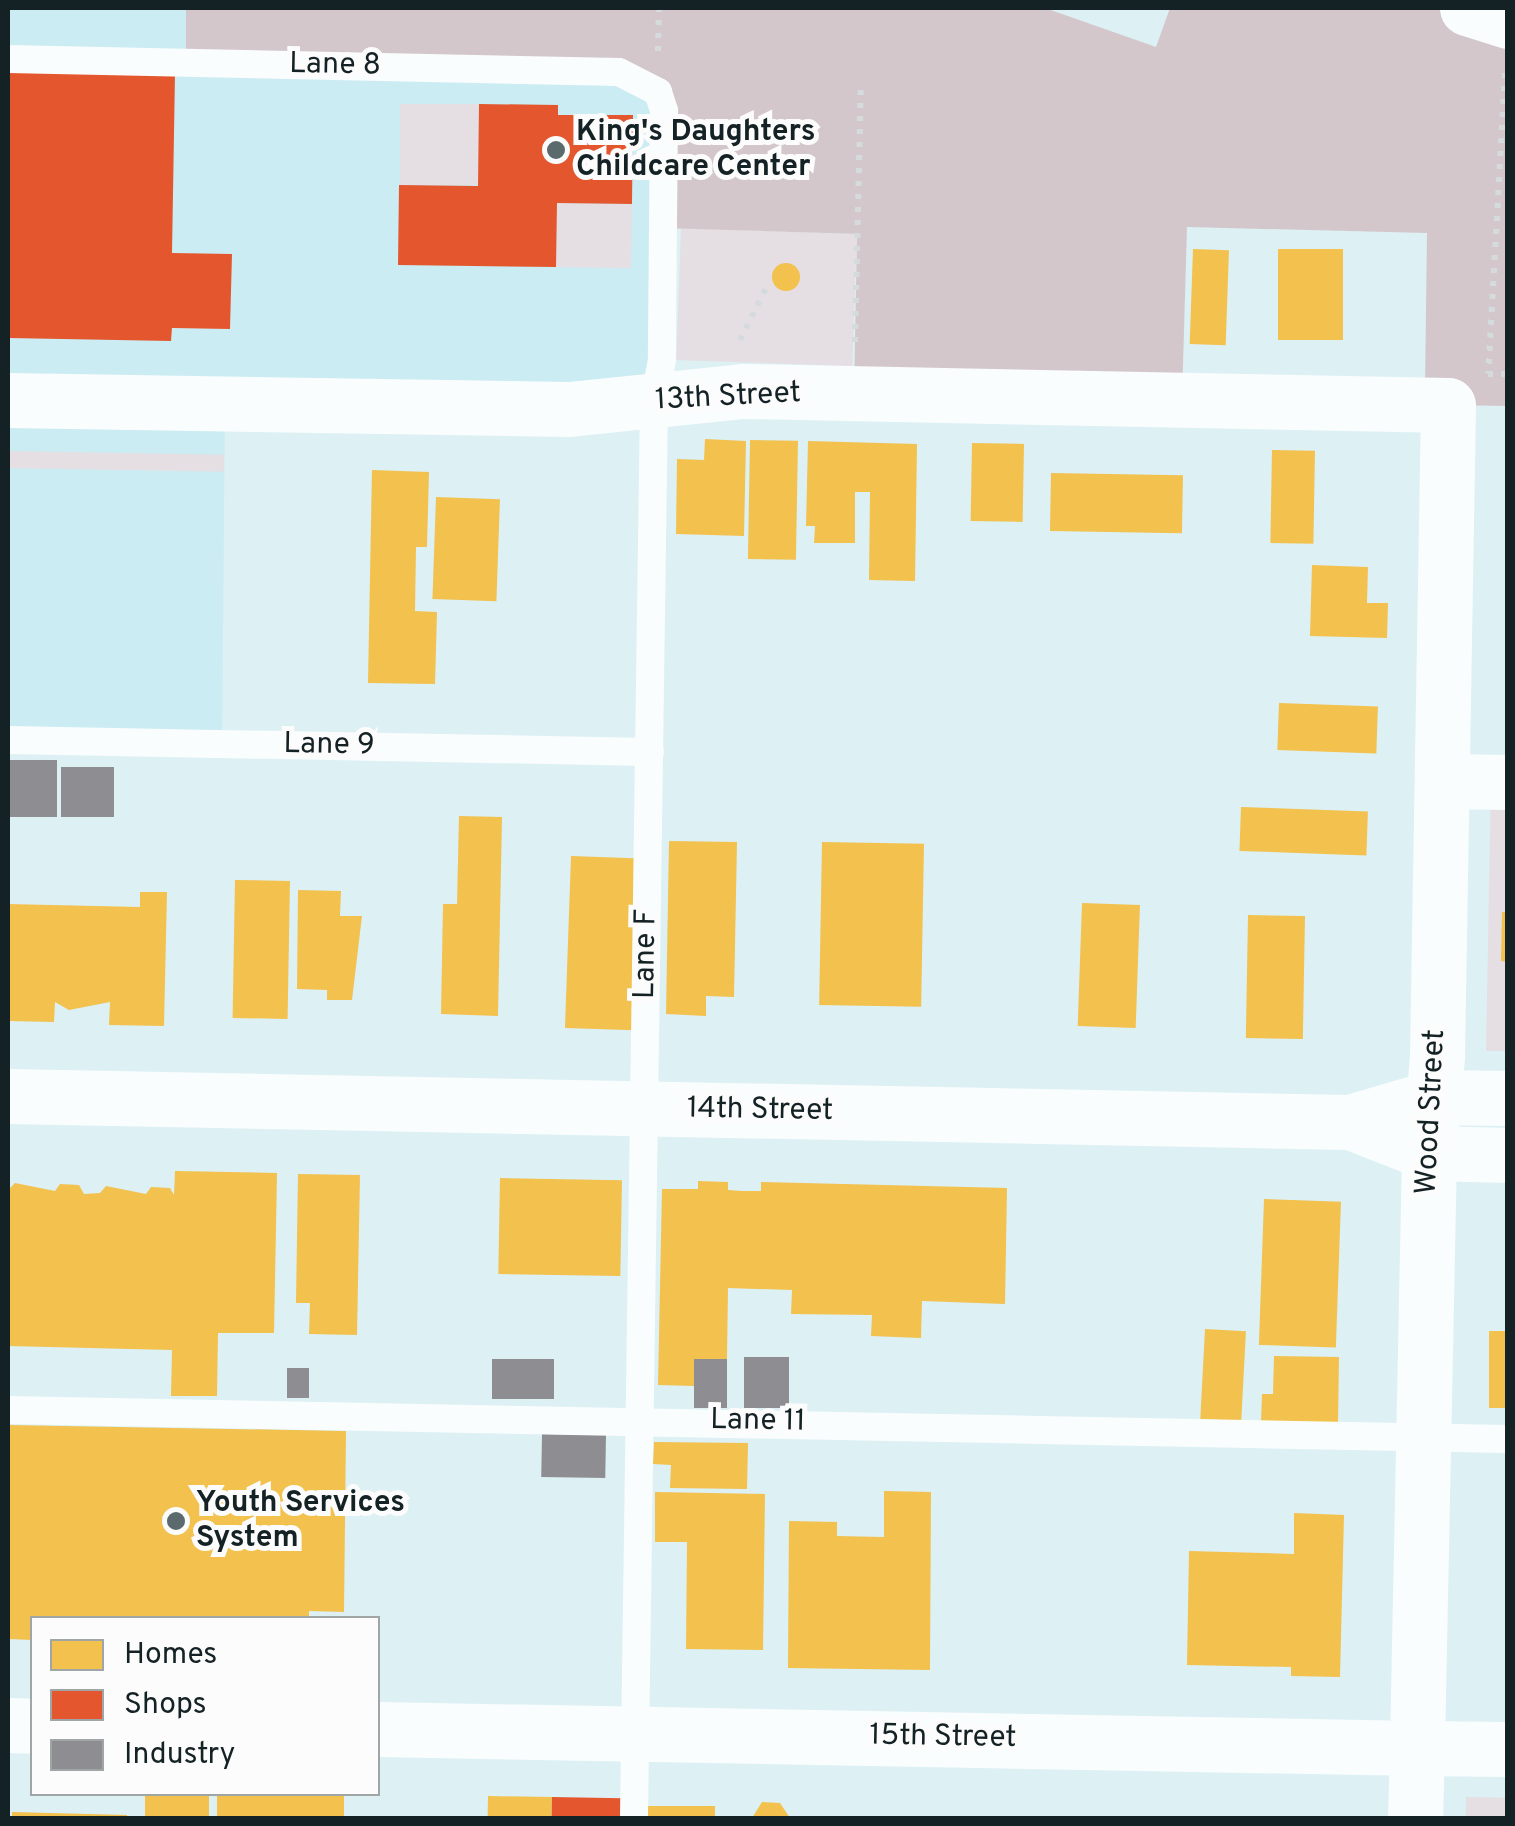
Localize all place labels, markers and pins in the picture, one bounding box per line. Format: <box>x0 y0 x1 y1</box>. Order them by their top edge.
place label: King's Daughters Childcare Center <box>576 115 816 186</box>
marker: King's Daughters Childcare Center <box>545 139 567 161</box>
place label: Youth Services System <box>196 1486 405 1556</box>
marker: Youth Services System <box>165 1510 187 1532</box>

